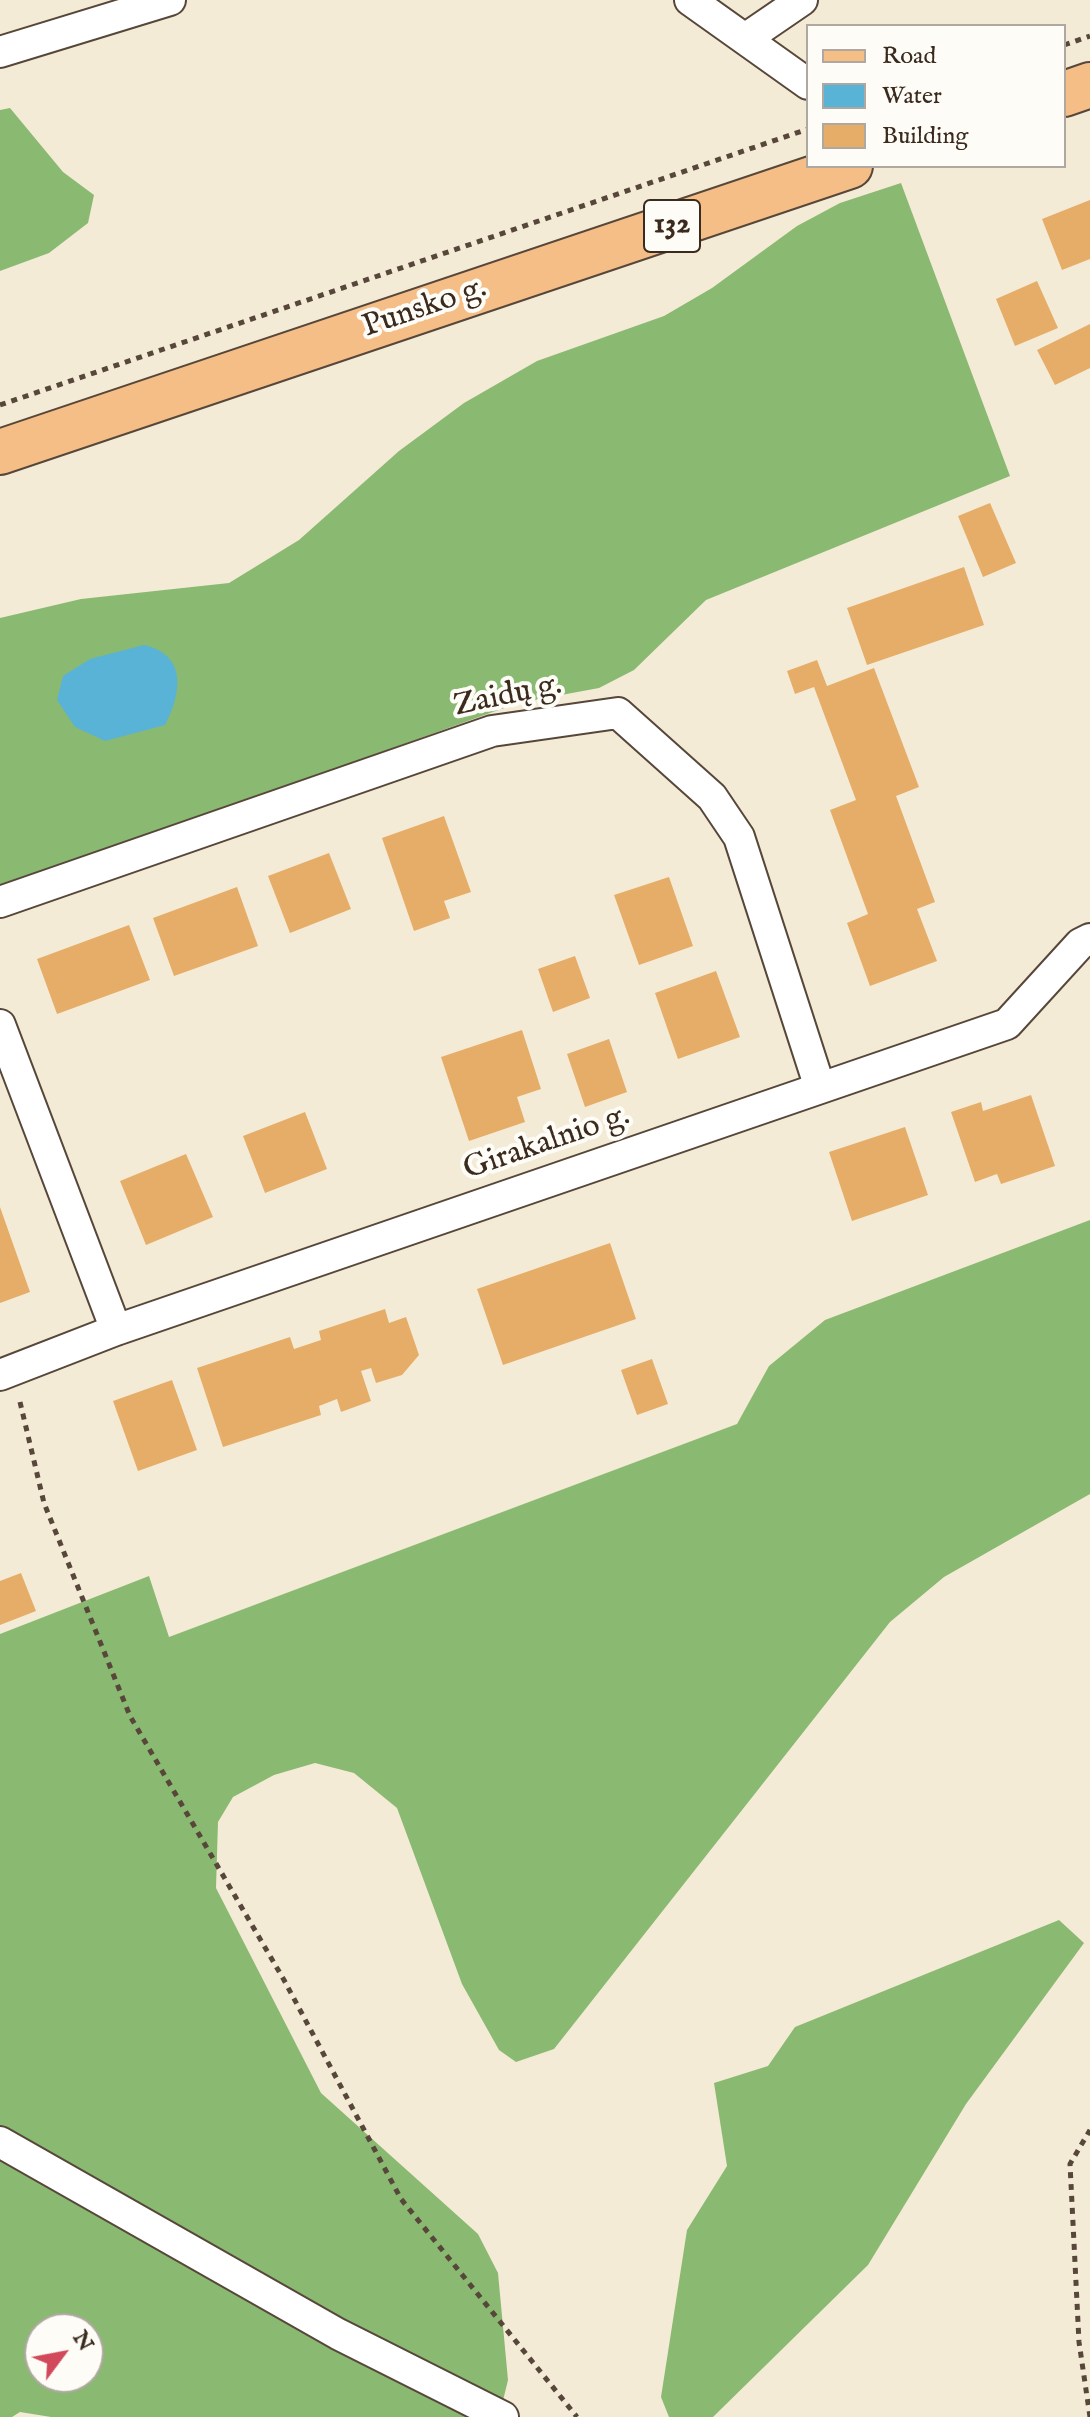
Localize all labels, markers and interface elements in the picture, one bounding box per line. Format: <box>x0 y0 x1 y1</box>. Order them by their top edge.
legend <box>806 24 1066 168</box>
text: Road <box>882 41 936 72</box>
text: Water <box>882 81 942 112</box>
text: Building <box>882 121 968 152</box>
road number: 132 <box>644 200 700 252</box>
street label: Punsko g. <box>358 270 492 348</box>
street label: Zaidų g. <box>451 667 565 727</box>
street label: Girakalnio g. <box>459 1098 635 1190</box>
north arrow <box>24 2313 104 2393</box>
text: N <box>66 2326 100 2357</box>

